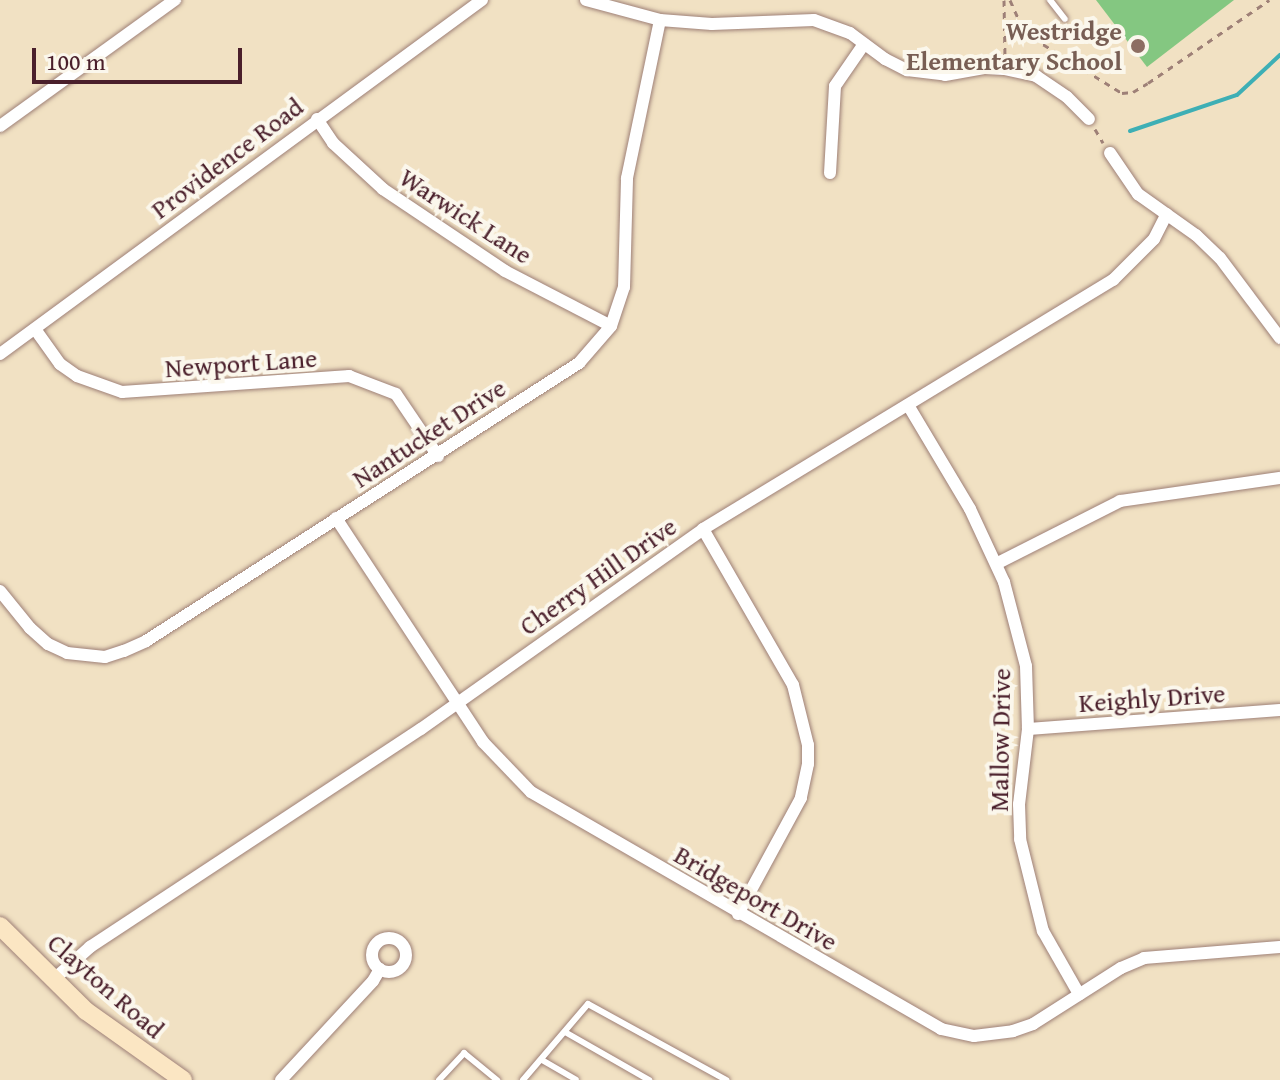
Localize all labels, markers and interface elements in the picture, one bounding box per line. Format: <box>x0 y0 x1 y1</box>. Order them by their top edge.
place label: Westridge Elementary School <box>906 15 1122 76</box>
scale bar <box>36 32 246 82</box>
marker: Westridge Elementary School <box>1129 37 1147 55</box>
text: 100 m <box>46 44 106 79</box>
street label: Providence Road <box>145 91 309 225</box>
street label: Warwick Lane <box>394 162 538 270</box>
street label: Newport Lane <box>164 342 318 384</box>
street label: Nantucket Drive <box>347 372 511 494</box>
street label: Cherry Hill Drive <box>514 510 682 642</box>
street label: Mallow Drive <box>983 668 1017 812</box>
street label: Keighly Drive <box>1078 677 1226 719</box>
street label: Bridgeport Drive <box>669 839 843 957</box>
street label: Clayton Road <box>41 927 171 1045</box>

